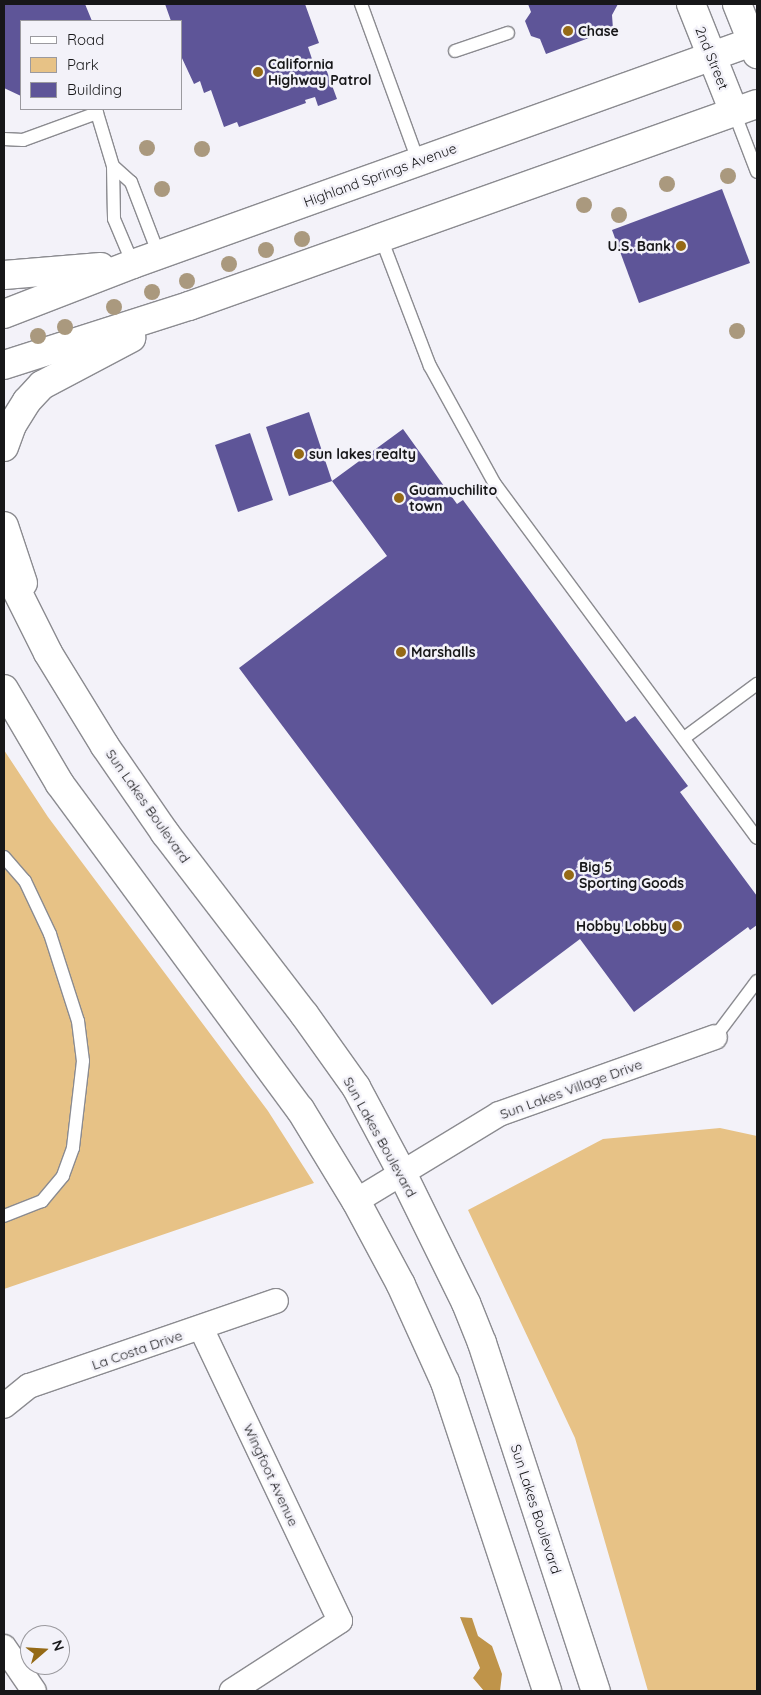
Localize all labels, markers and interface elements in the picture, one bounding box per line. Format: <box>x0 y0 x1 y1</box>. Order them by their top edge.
legend <box>20 20 182 110</box>
place label: Chase <box>578 23 619 39</box>
street label: 2nd Street <box>692 24 732 92</box>
marker: Chase <box>562 25 574 37</box>
text: Road <box>67 30 104 49</box>
text: Park <box>67 55 99 74</box>
place label: California Highway Patrol <box>268 56 371 88</box>
marker: California Highway Patrol <box>252 66 264 78</box>
text: Building <box>67 80 122 99</box>
street label: Highland Springs Avenue <box>301 139 459 211</box>
place label: U.S. Bank <box>608 238 671 254</box>
marker: U.S. Bank <box>675 240 687 252</box>
place label: sun lakes realty <box>309 446 416 462</box>
marker: sun lakes realty <box>293 448 305 460</box>
place label: Guamuchilito town <box>409 482 497 514</box>
marker: Guamuchilito town <box>393 492 405 504</box>
place label: Marshalls <box>411 644 475 660</box>
marker: Marshalls <box>395 646 407 658</box>
street label: Sun Lakes Boulevard <box>102 746 194 866</box>
place label: Big 5 Sporting Goods <box>579 859 684 892</box>
marker: Big 5 Sporting Goods <box>563 869 575 881</box>
place label: Hobby Lobby <box>576 918 667 934</box>
marker: Hobby Lobby <box>671 920 683 932</box>
street label: Sun Lakes Village Drive <box>498 1055 644 1123</box>
street label: Sun Lakes Boulevard <box>340 1074 420 1200</box>
street label: La Costa Drive <box>90 1327 184 1373</box>
street label: Wingfoot Avenue <box>240 1421 302 1529</box>
street label: Sun Lakes Boulevard <box>507 1442 565 1576</box>
north arrow <box>20 1625 70 1675</box>
text: N <box>48 1638 68 1653</box>

